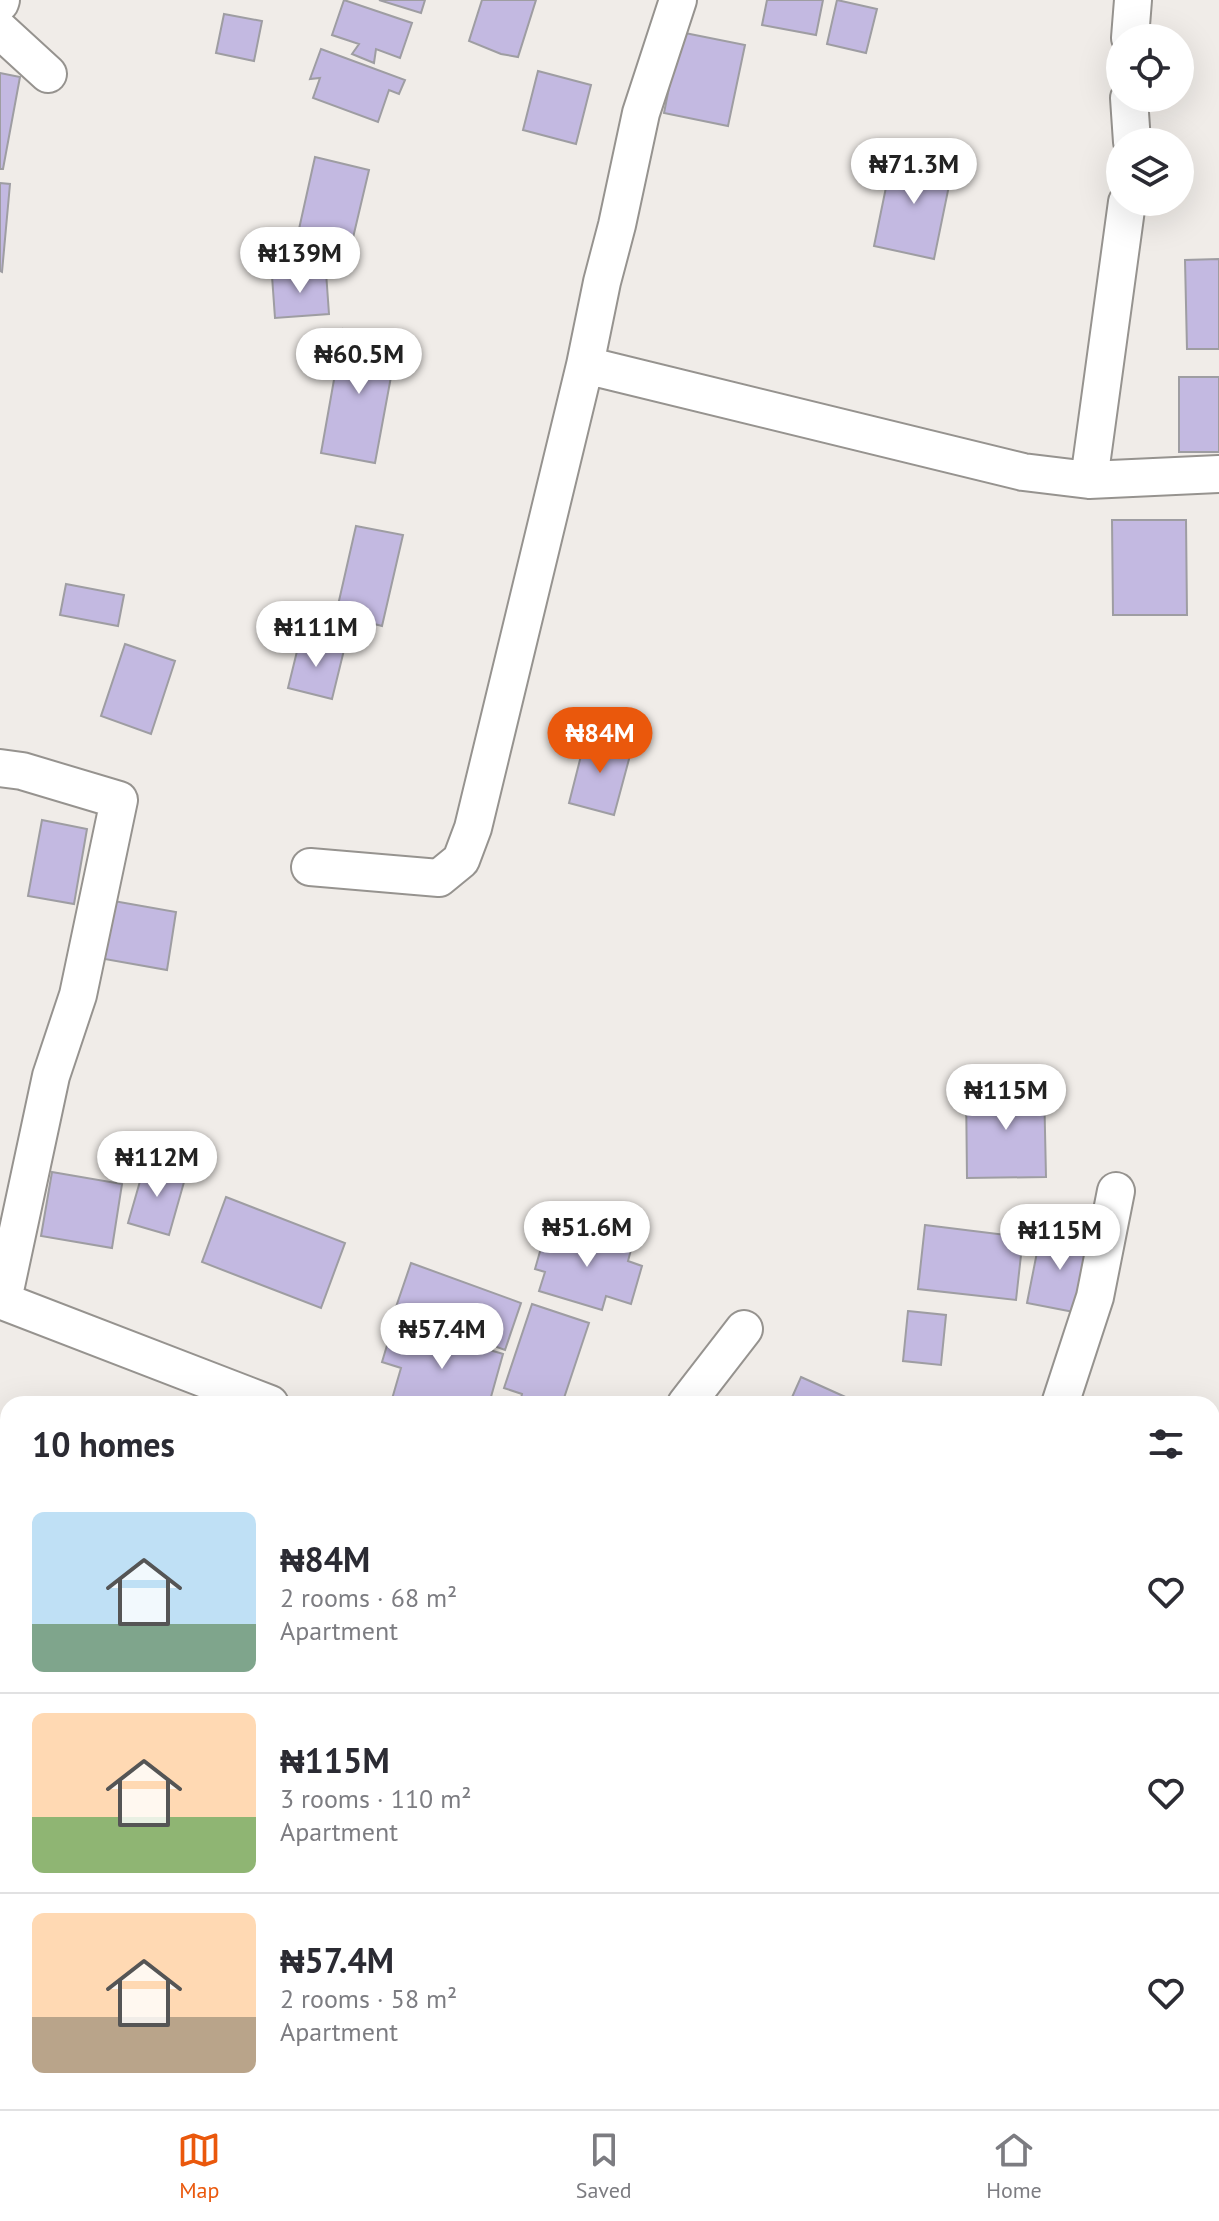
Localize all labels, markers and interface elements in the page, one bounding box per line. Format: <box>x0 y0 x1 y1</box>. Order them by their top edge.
map controls <box>1106 24 1194 216</box>
button: locate <box>1106 24 1194 112</box>
button: layers <box>1106 128 1194 216</box>
pin: ₦71.3M <box>849 138 979 206</box>
text: ₦71.3M <box>869 147 959 180</box>
pin: ₦139M <box>244 227 356 295</box>
text: ₦139M <box>258 236 342 269</box>
pin: ₦60.5M <box>294 328 424 396</box>
text: ₦60.5M <box>314 337 404 370</box>
pin: ₦111M <box>260 601 372 669</box>
text: ₦111M <box>274 610 358 643</box>
pin: ₦84M <box>553 707 647 775</box>
text: ₦84M <box>565 716 635 749</box>
pin: ₦115M <box>950 1064 1062 1132</box>
text: ₦115M <box>964 1073 1048 1106</box>
pin: ₦112M <box>101 1131 213 1199</box>
text: ₦112M <box>115 1140 199 1173</box>
pin: ₦51.6M <box>522 1201 652 1269</box>
pin: ₦115M <box>1004 1204 1116 1272</box>
text: ₦51.6M <box>542 1210 632 1243</box>
text: ₦115M <box>1018 1213 1102 1246</box>
pin: ₦57.4M <box>377 1303 507 1371</box>
text: ₦57.4M <box>398 1312 486 1345</box>
text: 10 homes <box>32 1422 175 1466</box>
icon: filters <box>1144 1422 1188 1466</box>
text: ₦84M <box>280 1537 370 1581</box>
icon: home <box>96 1544 192 1640</box>
icon: heart <box>1144 1570 1188 1614</box>
text: 2 rooms · 68 m² <box>280 1581 457 1614</box>
text: Apartment <box>280 1614 398 1647</box>
text: ₦115M <box>280 1738 390 1782</box>
icon: home <box>96 1745 192 1841</box>
icon: heart <box>1144 1771 1188 1815</box>
text: 3 rooms · 110 m² <box>280 1782 472 1815</box>
text: Apartment <box>280 1815 398 1848</box>
text: ₦57.4M <box>280 1938 394 1982</box>
icon: home <box>96 1945 192 2041</box>
icon: heart <box>1144 1971 1188 2015</box>
text: 2 rooms · 58 m² <box>280 1982 457 2015</box>
text: Apartment <box>280 2015 398 2048</box>
tab: Map <box>177 2128 221 2204</box>
tab: Saved <box>576 2128 632 2204</box>
tab: Home <box>986 2128 1042 2204</box>

